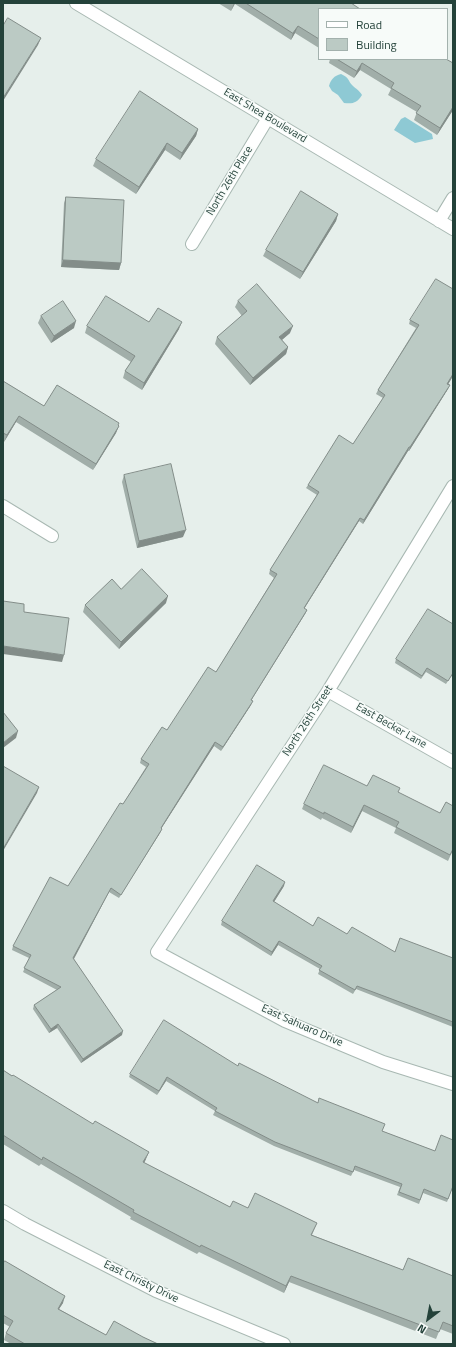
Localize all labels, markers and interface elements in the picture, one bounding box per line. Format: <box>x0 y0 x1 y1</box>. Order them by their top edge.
legend <box>318 8 448 60</box>
text: Road <box>356 15 382 34</box>
text: Building <box>356 35 397 54</box>
street label: East Shea Boulevard <box>221 86 309 146</box>
street label: North 26th Place <box>204 144 256 218</box>
street label: North 26th Street <box>280 683 336 759</box>
street label: East Becker Lane <box>353 700 429 752</box>
street label: East Sahuaro Drive <box>259 1002 345 1050</box>
street label: East Christy Drive <box>101 1258 181 1306</box>
north arrow <box>408 1299 448 1339</box>
text: N <box>414 1320 429 1338</box>

